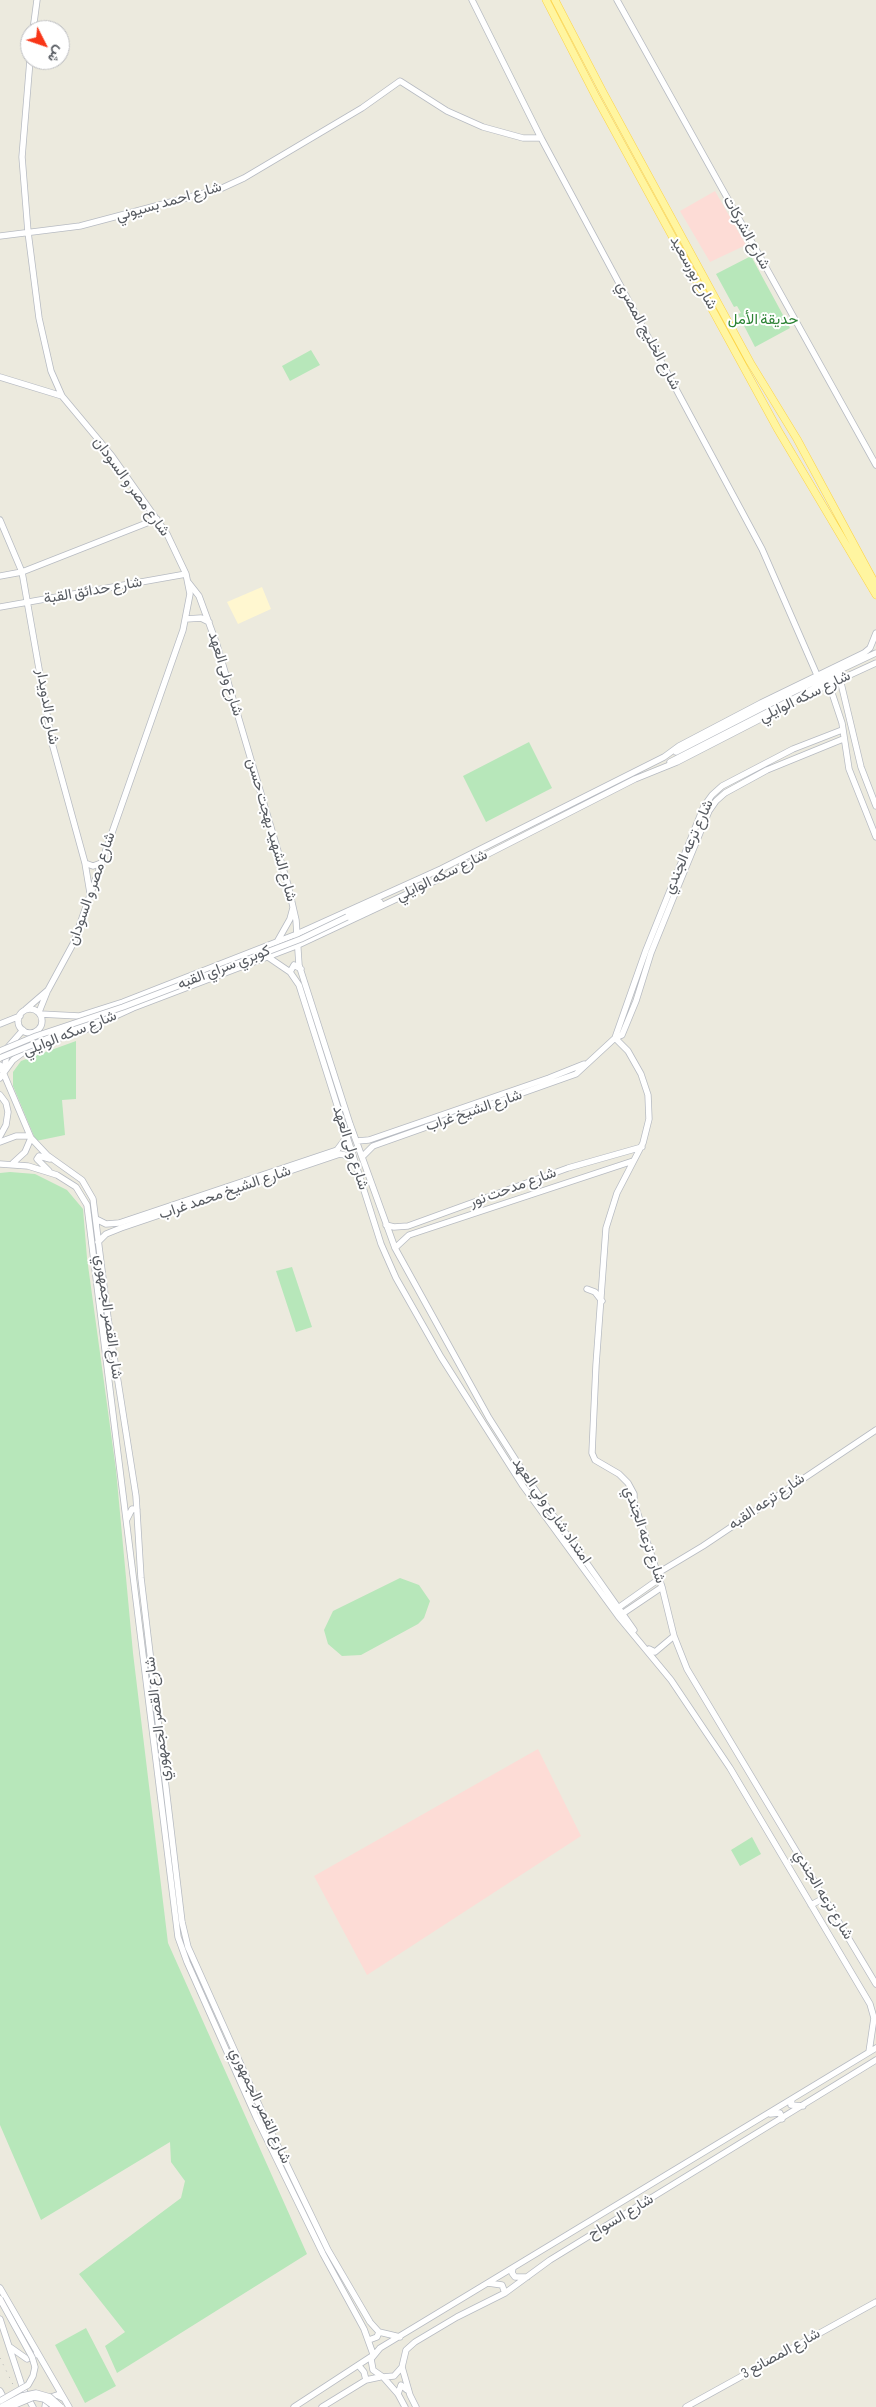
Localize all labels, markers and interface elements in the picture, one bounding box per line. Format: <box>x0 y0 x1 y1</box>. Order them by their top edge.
north arrow <box>20 20 70 70</box>
text: ش <box>44 43 68 66</box>
street label: شارع احمد بسيوني <box>114 178 224 226</box>
street label: شارع الشركات <box>718 193 774 273</box>
street label: شارع بورسعيد <box>665 233 721 313</box>
street label: شارع الخليج المصري <box>612 279 684 393</box>
park label: حديقة الأمل <box>728 311 798 329</box>
street label: شارع مصر و السودان <box>89 434 173 540</box>
street label: شارع حدائق القبة <box>42 573 144 609</box>
street label: شارع ولى العهد <box>204 630 246 718</box>
street label: شارع سكه الوايلي <box>756 667 854 727</box>
street label: شارع الدويدار <box>32 668 62 746</box>
street label: شارع الشهيد بهجت حسن <box>242 756 300 904</box>
street label: شارع ترعه الجندي <box>660 797 718 897</box>
street label: شارع مصر و السودان <box>64 830 120 948</box>
street label: شارع سكه الوايلي <box>393 846 491 906</box>
street label: كوبري سراي القبه <box>175 942 273 994</box>
street label: شارع سكه الوايلي <box>21 1007 119 1061</box>
street label: شارع الشيخ غراب <box>423 1086 525 1136</box>
street label: شارع ولى العهد <box>328 1104 372 1192</box>
street label: شارع الشيخ محمد غراب <box>157 1162 293 1224</box>
street label: شارع مدحت نور <box>467 1164 559 1212</box>
street label: شارع القصر الجمهوري <box>90 1254 126 1380</box>
street label: امتداد شارع ولي العهد <box>508 1454 594 1568</box>
street label: شارع ترعه القبه <box>725 1470 809 1534</box>
street label: شارع ترعه الجندي <box>619 1484 669 1586</box>
street label: شارع القصر الجمهوري <box>141 1656 175 1782</box>
street label: شارع ترعه الجندي <box>789 1847 857 1943</box>
street label: شارع القصر الجمهوري <box>225 2045 295 2167</box>
street label: شارع السواح <box>585 2190 657 2244</box>
street label: شارع المصانع 3 <box>738 2325 824 2383</box>

